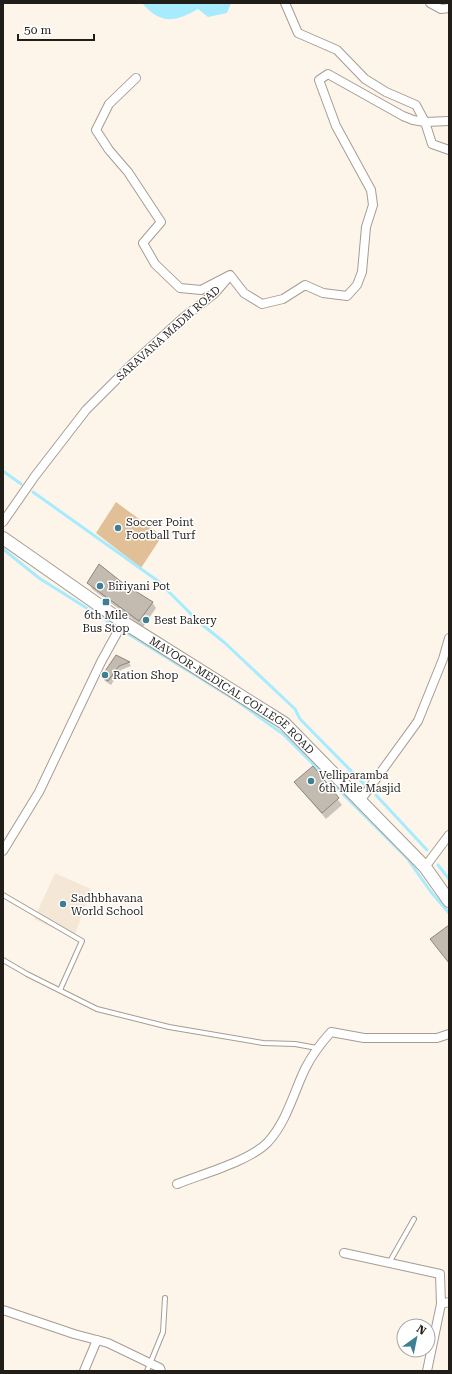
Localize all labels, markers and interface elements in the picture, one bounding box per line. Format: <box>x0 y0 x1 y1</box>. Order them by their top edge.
scale bar <box>18 16 94 42</box>
text: 50 m <box>24 23 51 37</box>
street label: SARAVANA MADM ROAD <box>114 283 223 383</box>
place label: Soccer Point Football Turf <box>126 516 196 542</box>
marker: Soccer Point Football Turf <box>113 523 123 533</box>
place label: Biriyani Pot <box>108 580 170 593</box>
marker: Biriyani Pot <box>95 581 105 591</box>
marker: 6th Mile Bus Stop <box>101 597 111 607</box>
place label: 6th Mile Bus Stop <box>83 609 129 635</box>
place label: Best Bakery <box>154 614 217 627</box>
marker: Best Bakery <box>141 615 151 625</box>
street label: MAVOOR-MEDICAL COLLEGE ROAD <box>147 634 317 757</box>
place label: Ration Shop <box>113 669 179 682</box>
marker: Ration Shop <box>100 670 110 680</box>
place label: Velliparamba 6th Mile Masjid <box>319 769 401 795</box>
marker: Velliparamba 6th Mile Masjid <box>306 776 316 786</box>
place label: Sadhbhavana World School <box>71 892 144 918</box>
marker: Sadhbhavana World School <box>58 899 68 909</box>
north arrow <box>396 1318 436 1358</box>
text: N <box>414 1322 429 1338</box>

